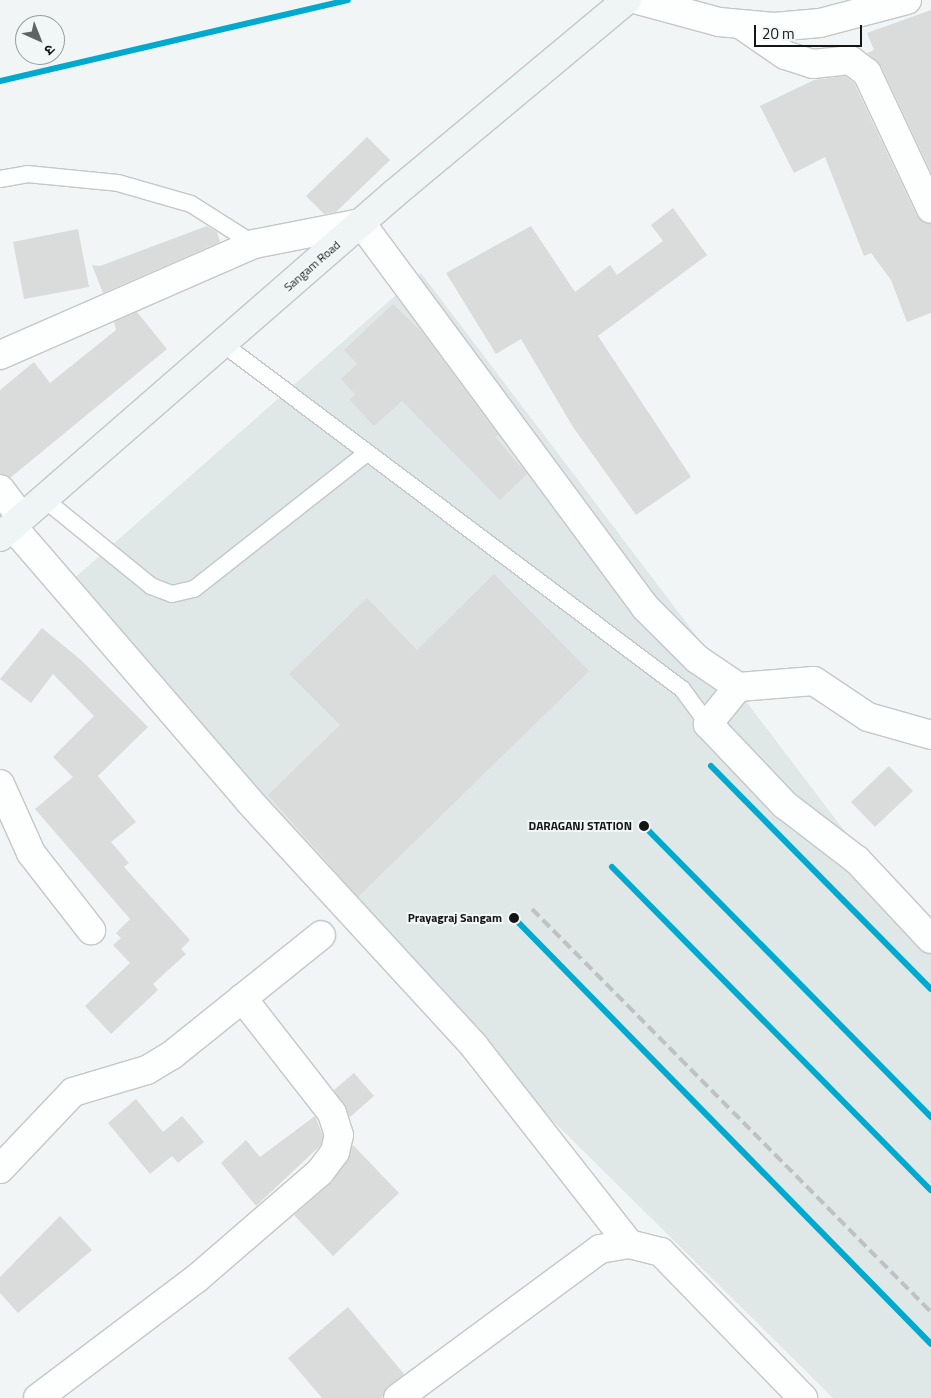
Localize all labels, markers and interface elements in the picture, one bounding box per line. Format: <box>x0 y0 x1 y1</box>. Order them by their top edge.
north arrow <box>15 15 65 65</box>
scale bar <box>756 15 864 47</box>
text: 20 m <box>762 22 795 45</box>
text: उ <box>40 40 60 61</box>
street label: Sangam Road <box>281 238 343 294</box>
marker: DARAGANJ STATION <box>636 818 652 834</box>
place label: DARAGANJ STATION <box>529 819 632 833</box>
marker: Prayagraj Sangam <box>506 910 522 926</box>
place label: Prayagraj Sangam <box>408 911 502 925</box>

